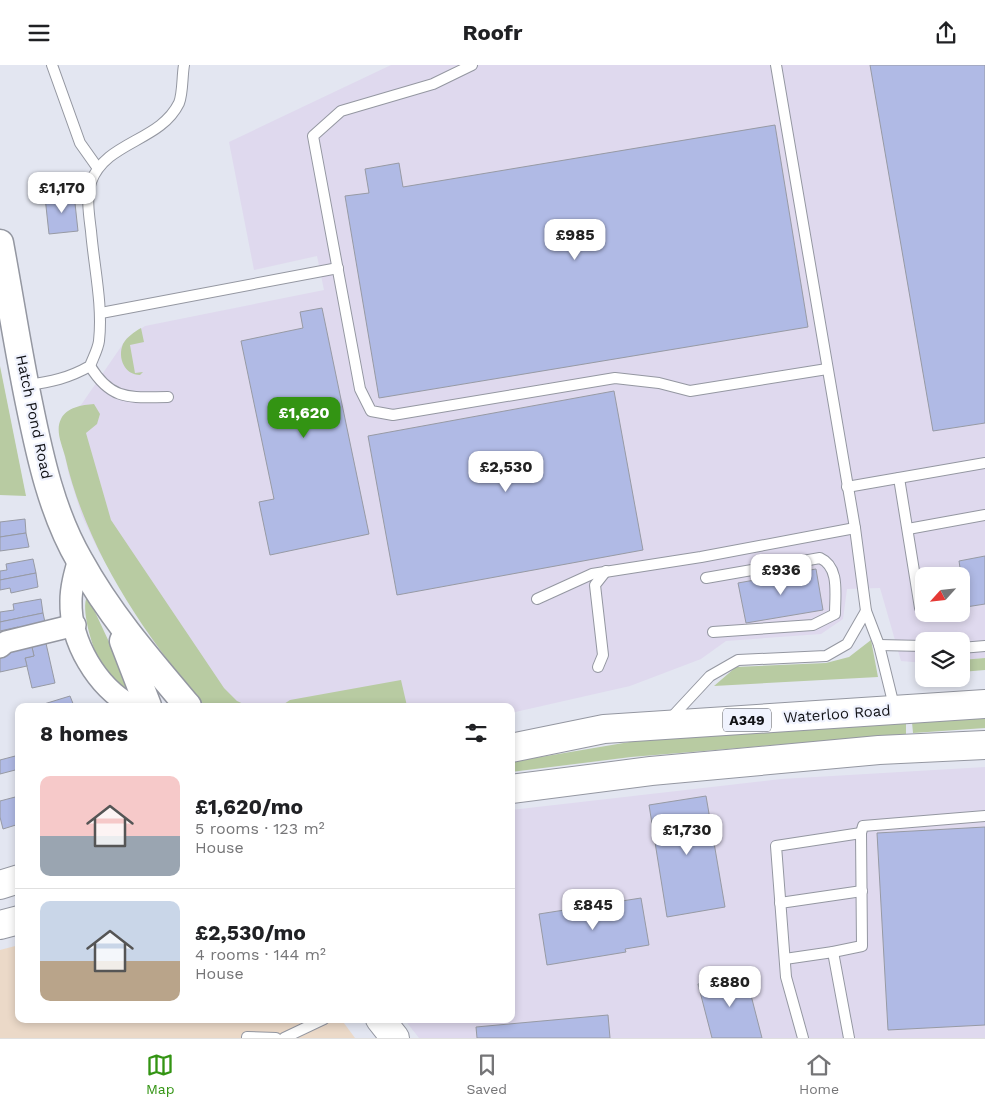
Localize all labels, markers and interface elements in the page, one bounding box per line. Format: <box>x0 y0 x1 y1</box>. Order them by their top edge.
icon: menu <box>25 19 53 47</box>
icon: share <box>932 19 960 47</box>
text: Roofr <box>463 20 522 45</box>
pin: £1,170 <box>21 171 103 214</box>
text: £1,170 <box>39 178 85 197</box>
pin: £985 <box>545 219 605 261</box>
text: £985 <box>555 225 595 244</box>
street label: Hatch Pond Road <box>12 353 56 481</box>
pin: £1,620 <box>263 397 345 439</box>
text: £1,620 <box>278 403 330 422</box>
pin: £2,530 <box>465 451 547 493</box>
text: £2,530 <box>479 457 533 476</box>
pin: £936 <box>751 553 811 596</box>
text: £936 <box>761 560 801 579</box>
north arrow <box>915 567 970 623</box>
map controls <box>915 567 970 687</box>
button: layers <box>915 632 970 687</box>
street label: Waterloo Road <box>783 701 891 727</box>
road number: A349 <box>723 709 771 731</box>
icon: filters <box>462 719 490 747</box>
text: 8 homes <box>40 721 128 746</box>
text: £1,620/mo <box>195 794 303 819</box>
icon: home <box>80 796 140 856</box>
pin: £1,730 <box>646 813 728 856</box>
text: 5 rooms · 123 m² <box>195 819 325 838</box>
text: £1,730 <box>662 820 712 839</box>
text: House <box>195 838 244 857</box>
pin: £845 <box>563 889 623 931</box>
text: £845 <box>573 895 613 914</box>
text: £2,530/mo <box>195 920 306 945</box>
icon: home <box>80 921 140 981</box>
text: 4 rooms · 144 m² <box>195 945 326 964</box>
text: House <box>195 964 244 983</box>
pin: £880 <box>700 965 760 1008</box>
text: £880 <box>710 972 750 991</box>
tab: Map <box>146 1051 175 1097</box>
tab: Saved <box>466 1051 507 1097</box>
tab: Home <box>799 1051 839 1097</box>

